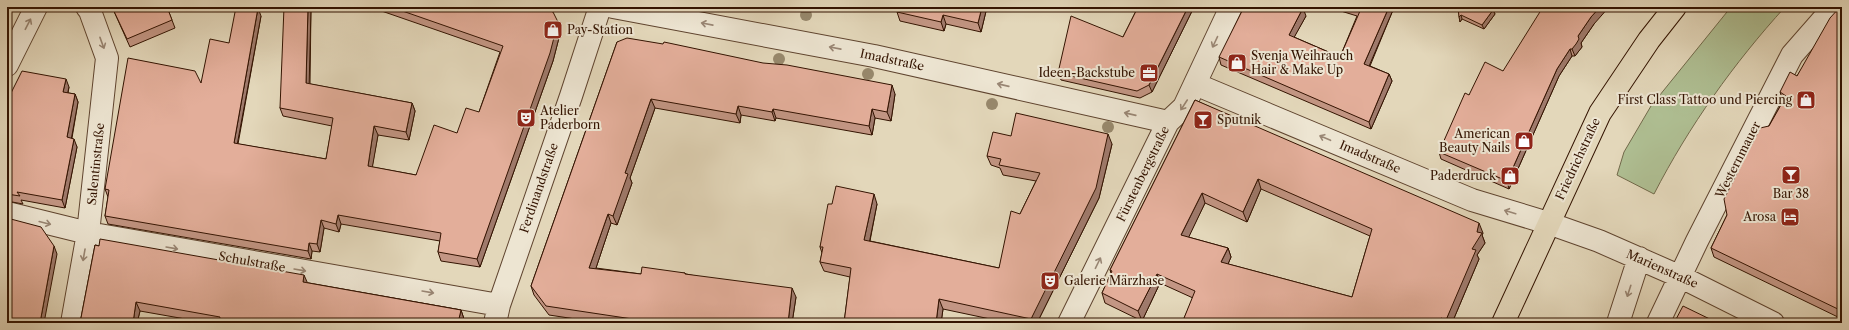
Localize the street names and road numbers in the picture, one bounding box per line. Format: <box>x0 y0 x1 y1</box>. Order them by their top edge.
street label: Imadstraße <box>859 45 926 74</box>
street label: Friedrichstraße <box>1552 115 1603 202</box>
street label: Westernmauer <box>1711 119 1763 202</box>
street label: Salentinstraße <box>84 122 107 206</box>
street label: Fürstenbergstraße <box>1113 123 1172 224</box>
street label: Imadstraße <box>1337 137 1403 176</box>
street label: Ferdinandstraße <box>516 141 561 235</box>
street label: Marienstraße <box>1624 246 1701 291</box>
street label: Schulstraße <box>217 248 287 275</box>

